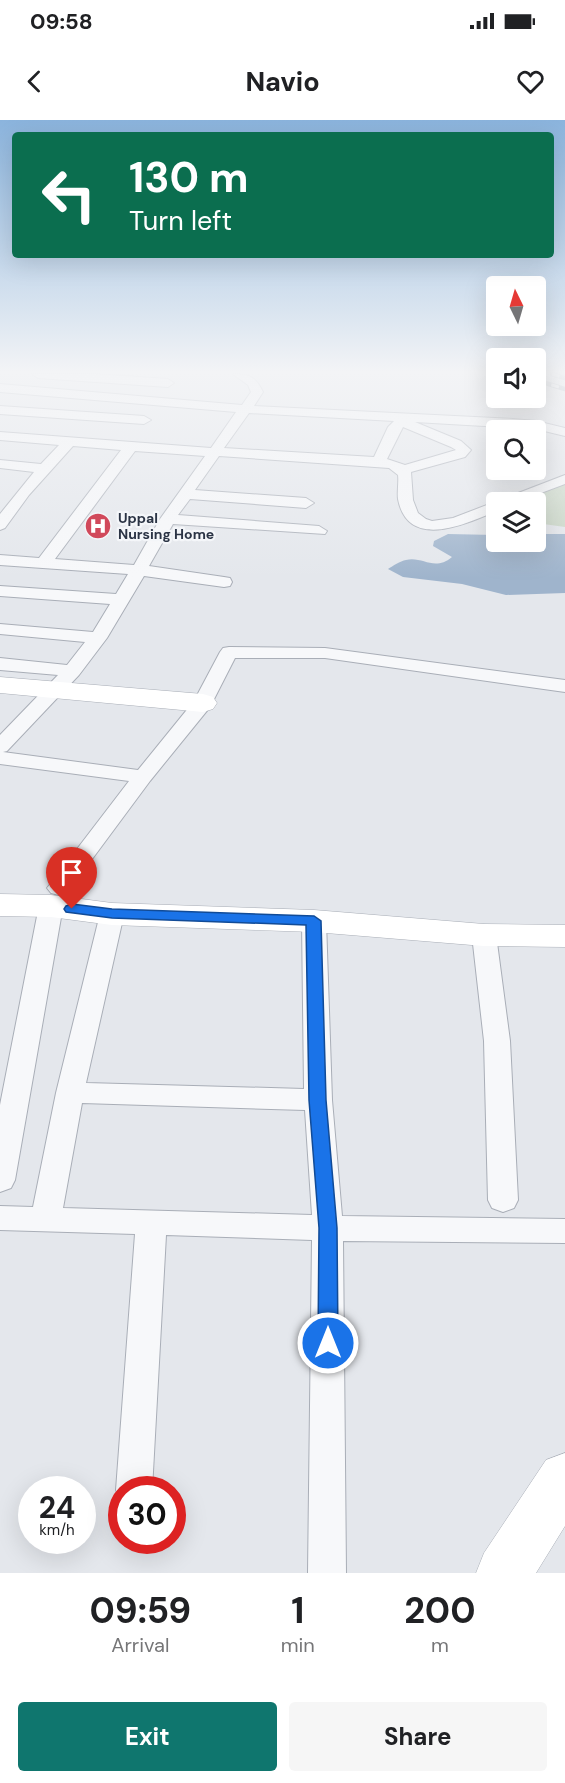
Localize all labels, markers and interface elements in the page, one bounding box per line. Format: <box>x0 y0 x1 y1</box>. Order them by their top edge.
text: 09:58 <box>30 7 93 36</box>
text: Navio <box>245 64 320 99</box>
icon: back <box>18 65 51 98</box>
icon: heart <box>514 65 547 98</box>
text: 130 m <box>129 150 249 205</box>
icon: left <box>30 156 108 234</box>
text: Turn left <box>129 203 232 238</box>
north arrow <box>486 276 546 336</box>
map controls <box>486 276 546 552</box>
button: sound <box>486 348 546 408</box>
button: search <box>486 420 546 480</box>
button: layers <box>486 492 546 552</box>
place label: Uppal Nursing Home <box>118 509 214 543</box>
hospital icon: Uppal Nursing Home <box>83 511 113 541</box>
pin <box>46 847 97 909</box>
icon: arrive <box>55 856 88 889</box>
position arrow <box>296 1311 360 1375</box>
speed limit sign: 30 <box>108 1476 186 1554</box>
text: 24 <box>39 1488 75 1527</box>
text: km/h <box>39 1520 75 1540</box>
text: 09:59 <box>89 1587 191 1634</box>
text: 1 <box>291 1587 304 1634</box>
text: 200 <box>404 1587 476 1634</box>
text: Arrival <box>111 1632 169 1658</box>
text: min <box>281 1632 315 1658</box>
text: m <box>431 1632 449 1658</box>
button: Exit <box>18 1702 277 1771</box>
button: Share <box>289 1702 547 1771</box>

